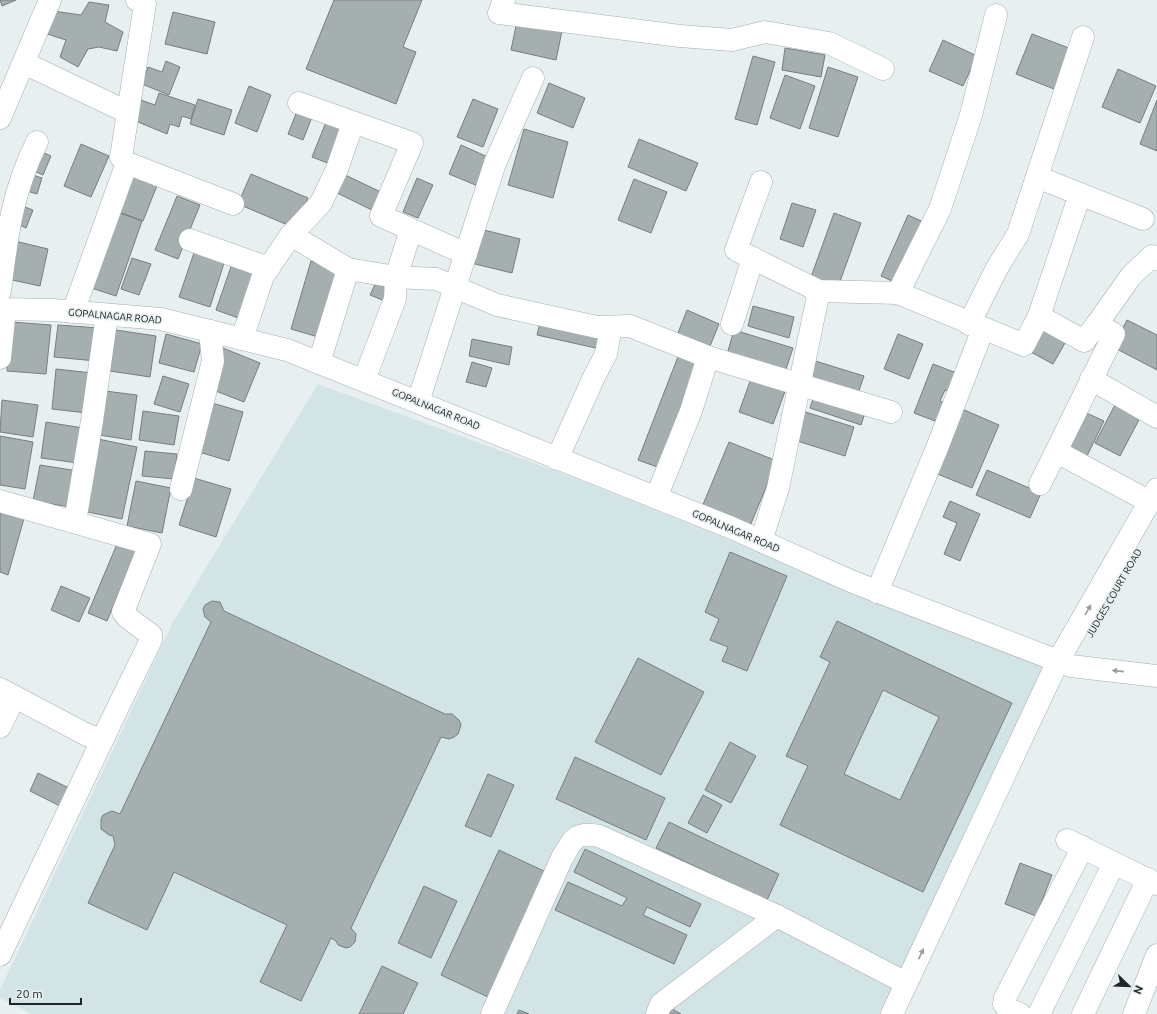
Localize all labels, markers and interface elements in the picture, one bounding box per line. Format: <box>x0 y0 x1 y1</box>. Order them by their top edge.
street label: GOPALNAGAR ROAD <box>68 306 162 326</box>
street label: GOPALNAGAR ROAD <box>390 386 482 432</box>
street label: GOPALNAGAR ROAD <box>691 508 781 554</box>
street label: JUDGES COURT ROAD <box>1084 547 1144 639</box>
one-way arrow <box>1084 604 1091 616</box>
one-way arrow <box>1112 668 1124 674</box>
one-way arrow <box>918 948 924 959</box>
north arrow <box>1109 966 1149 1006</box>
scale bar <box>10 980 81 1006</box>
text: N <box>1131 984 1145 996</box>
text: 20 m <box>16 987 43 1000</box>

